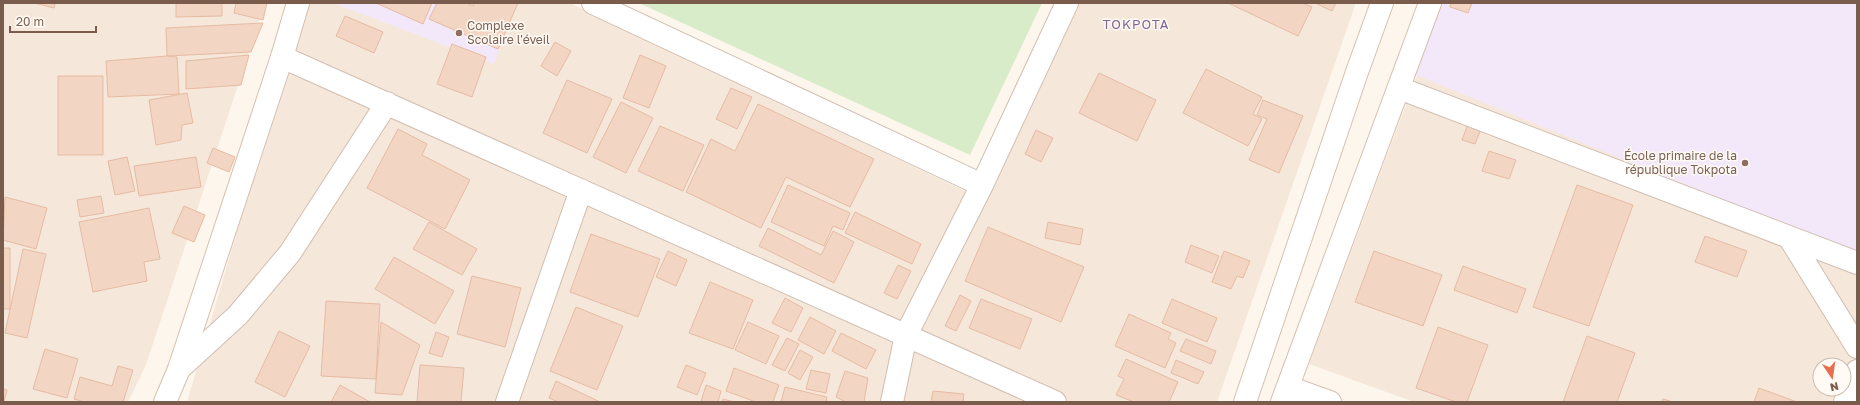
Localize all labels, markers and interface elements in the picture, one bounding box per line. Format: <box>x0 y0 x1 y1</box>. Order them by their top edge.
scale bar <box>10 8 96 34</box>
text: 20 m <box>16 14 44 29</box>
district label: TOKPOTA <box>1103 16 1170 32</box>
place label: Complexe Scolaire l'éveil <box>467 18 550 47</box>
marker: Complexe Scolaire l'éveil <box>454 28 464 38</box>
place label: École primaire de la république Tokpota <box>1624 148 1737 177</box>
marker: École primaire de la république Tokpota <box>1740 158 1750 168</box>
north arrow <box>1812 357 1852 397</box>
text: N <box>1829 380 1840 395</box>

